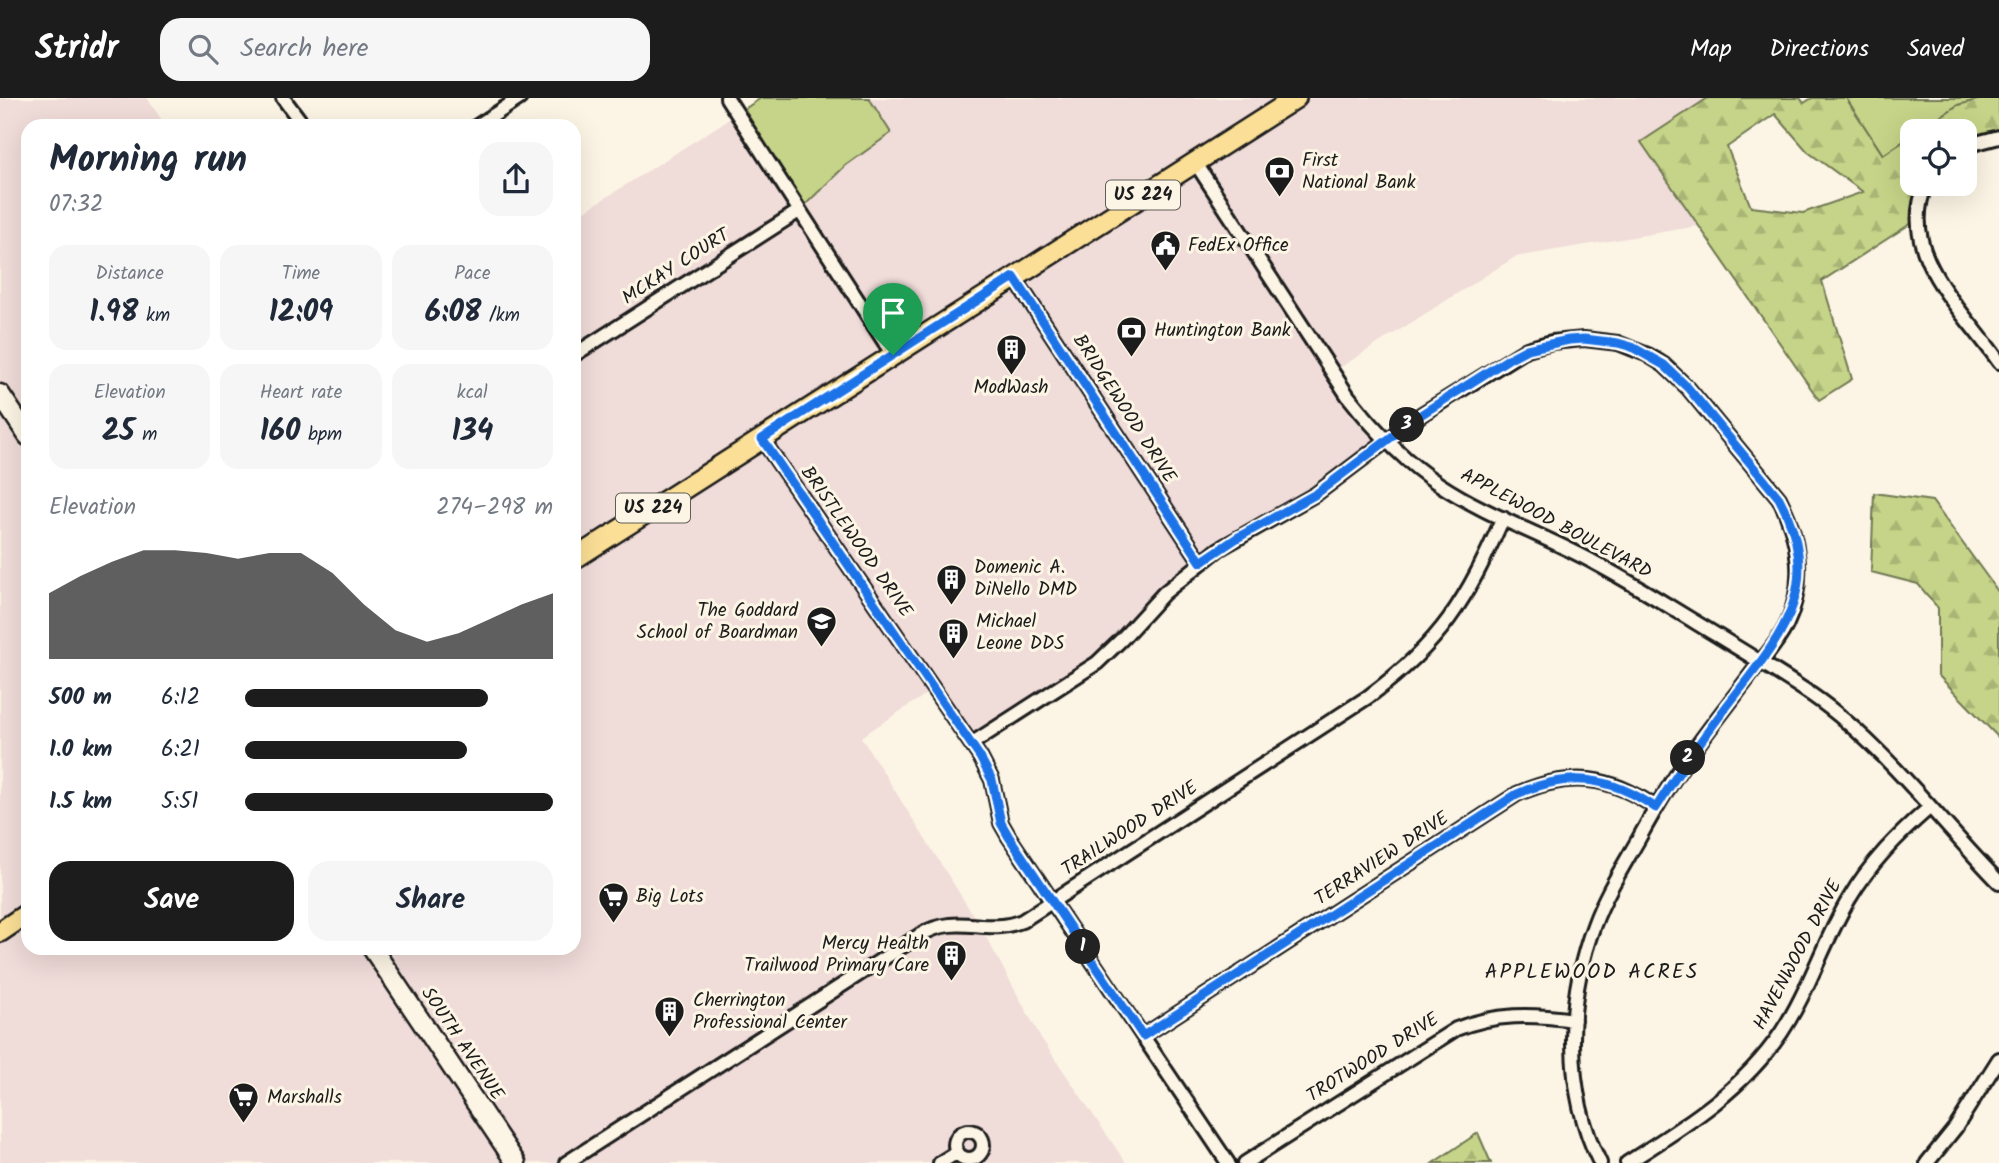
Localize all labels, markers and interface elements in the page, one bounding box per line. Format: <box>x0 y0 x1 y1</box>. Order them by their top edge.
search box <box>160 18 650 81</box>
text: Stridr <box>35 23 118 76</box>
text: Search here <box>240 28 369 70</box>
icon: search <box>184 30 222 68</box>
text: Map <box>1690 30 1732 69</box>
text: Directions <box>1770 30 1869 69</box>
text: Saved <box>1907 30 1964 69</box>
map controls <box>1900 119 1977 196</box>
button: locate <box>1900 119 1977 196</box>
text: Morning run <box>49 131 247 191</box>
button: share <box>479 142 553 216</box>
place label: First National Bank <box>1302 146 1416 198</box>
bank icon: First National Bank <box>1262 155 1296 199</box>
road number: US 224 <box>1106 180 1180 210</box>
text: 07:32 <box>49 187 103 223</box>
street label: MCKAY COURT <box>616 220 737 313</box>
public building icon: FedEx Office <box>1148 229 1182 273</box>
place label: FedEx Office <box>1188 231 1289 261</box>
text: Distance <box>96 259 164 289</box>
text: Time <box>282 259 320 289</box>
text: Pace <box>454 259 490 289</box>
pin <box>863 283 923 355</box>
text: 1.98 <box>89 289 138 337</box>
text: 12:09 <box>269 289 333 337</box>
text: 6:08 <box>425 289 481 337</box>
icon: arrive <box>874 294 912 332</box>
text: km <box>138 301 170 331</box>
text: /km <box>481 301 520 331</box>
bank icon: Huntington Bank <box>1114 314 1148 358</box>
place label: Huntington Bank <box>1154 316 1291 346</box>
street label: BRIDGEWOOD DRIVE <box>1064 328 1184 490</box>
building icon: ModWash <box>994 332 1028 376</box>
place label: ModWash <box>973 373 1049 403</box>
text: Elevation <box>94 378 166 408</box>
text: Heart rate <box>260 378 342 408</box>
text: kcal <box>457 378 488 408</box>
text: 25 <box>102 408 135 456</box>
text: 160 <box>260 408 300 456</box>
text: 134 <box>451 408 493 456</box>
pin: 3 <box>1390 408 1424 442</box>
text: 3 <box>1401 409 1412 439</box>
text: m <box>135 420 157 450</box>
text: bpm <box>300 420 342 450</box>
street label: BRISTLEWOOD DRIVE <box>792 460 920 625</box>
street label: APPLEWOOD BOULEVARD <box>1455 461 1657 587</box>
text: Elevation <box>49 490 136 526</box>
text: 274–298 m <box>436 490 553 526</box>
road number: US 224 <box>616 494 690 522</box>
place label: Domenic A. DiNello DMD <box>974 553 1077 605</box>
building icon: Domenic A. DiNello DMD <box>934 562 968 606</box>
place label: The Goddard School of Boardman <box>637 596 799 648</box>
school or university icon: The Goddard School of Boardman <box>804 605 838 649</box>
place label: Michael Leone DDS <box>976 607 1064 659</box>
building icon: Michael Leone DDS <box>936 616 970 660</box>
text: 500 m <box>49 680 112 716</box>
text: 6:12 <box>161 680 200 716</box>
text: 1.0 km <box>49 732 112 768</box>
text: 6:21 <box>161 732 200 768</box>
pin: 2 <box>1670 740 1706 776</box>
text: 2 <box>1682 742 1693 772</box>
street label: TRAILWOOD DRIVE <box>1056 773 1205 884</box>
text: 1.5 km <box>49 784 112 820</box>
text: 5:51 <box>161 784 199 820</box>
street label: TERRAVIEW DRIVE <box>1309 804 1456 914</box>
button: Save <box>49 861 294 941</box>
button: Share <box>308 861 553 941</box>
street label: HAVENWOOD DRIVE <box>1746 874 1851 1036</box>
supermarket icon: Big Lots <box>596 880 630 924</box>
place label: Big Lots <box>636 882 704 912</box>
place label: Mercy Health Trailwood Primary Care <box>744 929 929 981</box>
pin: 1 <box>1066 930 1100 964</box>
text: 1 <box>1080 931 1085 961</box>
building icon: Mercy Health Trailwood Primary Care <box>935 938 969 982</box>
district label: APPLEWOOD ACRES <box>1485 956 1699 989</box>
street label: SOUTH AVENUE <box>413 981 512 1108</box>
place label: Cherrington Professional Center <box>693 986 848 1038</box>
building icon: Cherrington Professional Center <box>653 995 687 1039</box>
street label: TROTWOOD DRIVE <box>1301 1005 1446 1111</box>
supermarket icon: Marshalls <box>227 1081 261 1125</box>
place label: Marshalls <box>267 1083 342 1113</box>

